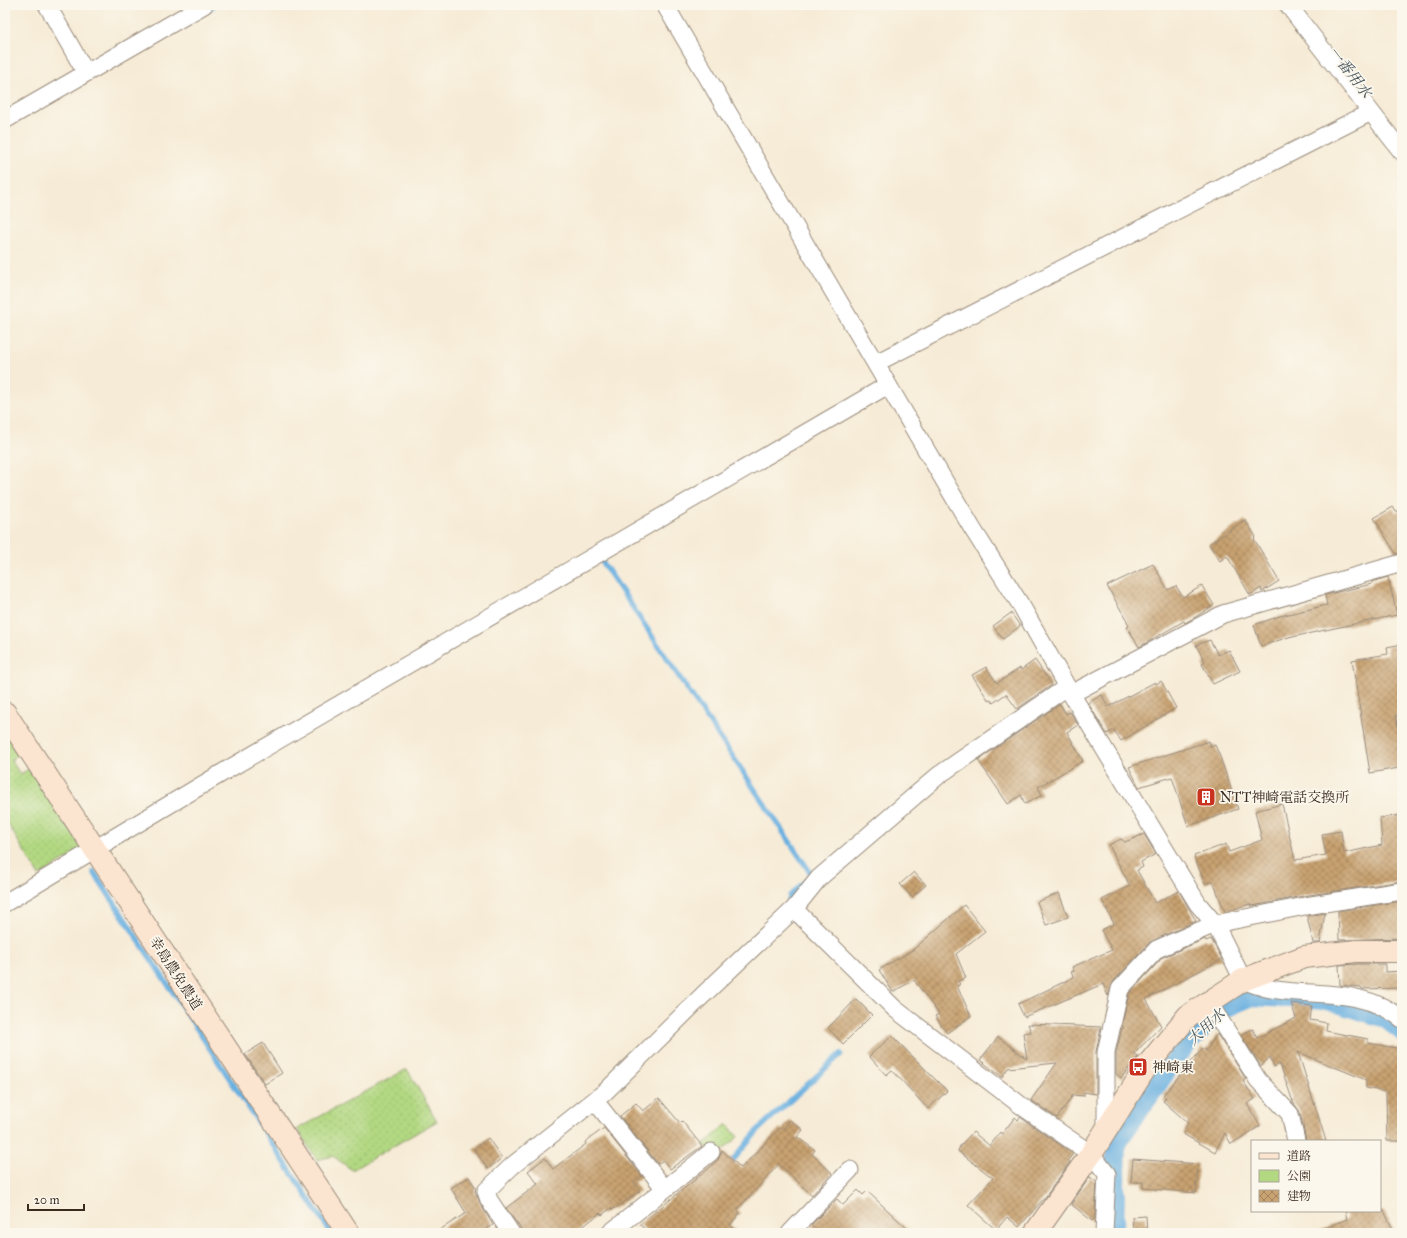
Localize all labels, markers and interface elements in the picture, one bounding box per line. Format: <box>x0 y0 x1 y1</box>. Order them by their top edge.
water label: 一番用水 <box>1324 43 1377 103</box>
building icon: NTT神崎電話交換所 <box>1195 786 1217 808</box>
place label: NTT神崎電話交換所 <box>1220 789 1349 806</box>
street label: 幸島農免農道 <box>146 933 206 1013</box>
water label: 大用水 <box>1183 1004 1230 1049</box>
bus stop icon: 神崎東 <box>1127 1056 1149 1078</box>
place label: 神崎東 <box>1152 1059 1194 1076</box>
legend <box>1251 1140 1381 1212</box>
text: 道路 <box>1287 1149 1311 1163</box>
text: 公園 <box>1287 1169 1311 1183</box>
scale bar <box>28 1186 84 1212</box>
text: 建物 <box>1287 1189 1311 1203</box>
text: 20 m <box>34 1193 60 1207</box>

